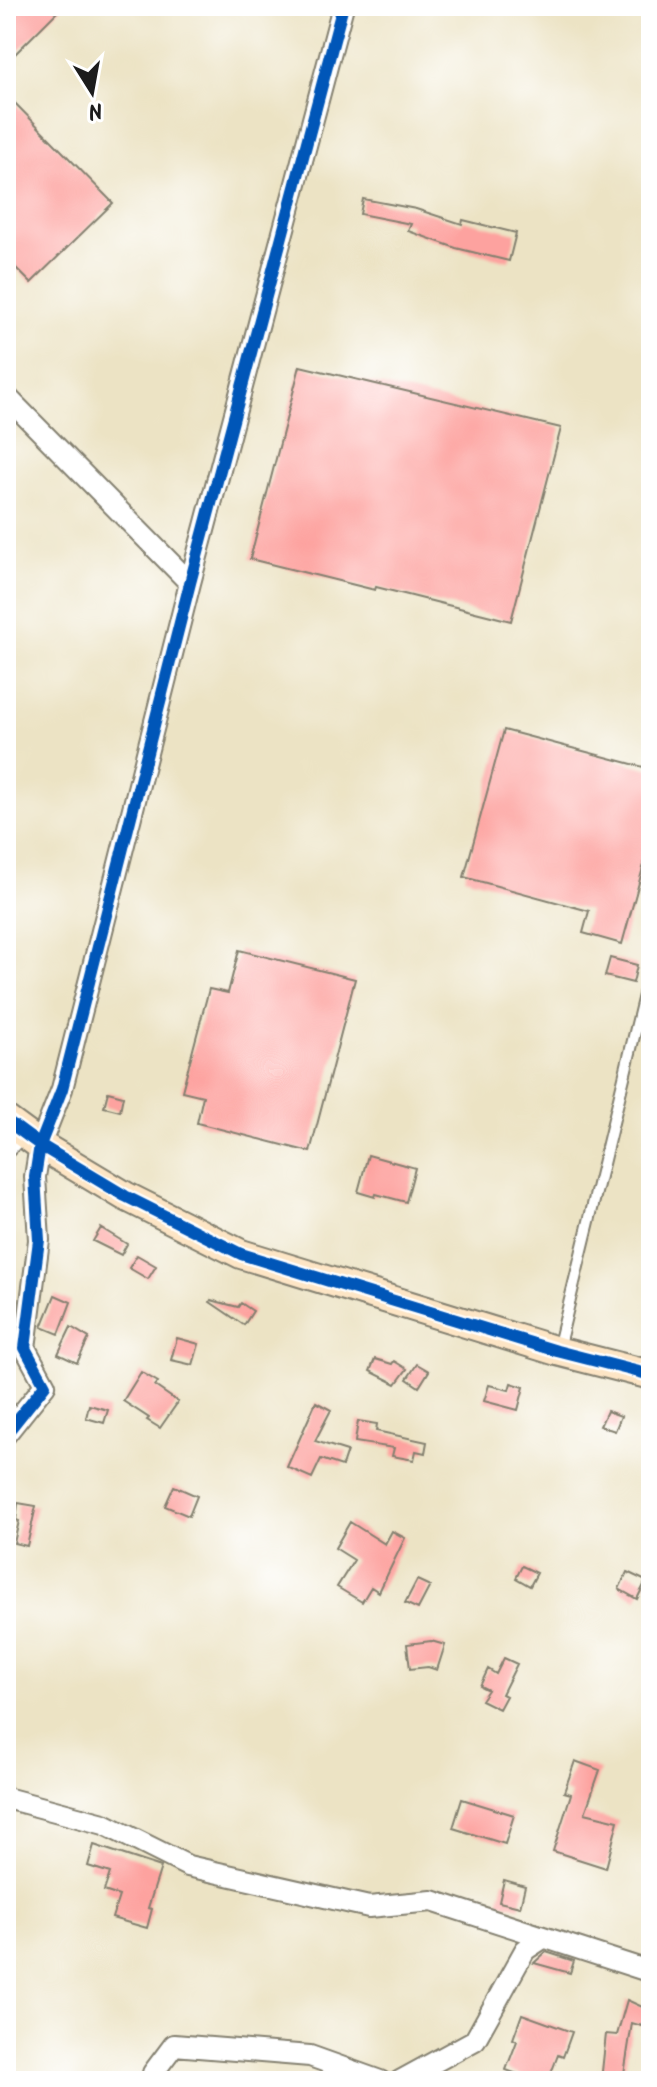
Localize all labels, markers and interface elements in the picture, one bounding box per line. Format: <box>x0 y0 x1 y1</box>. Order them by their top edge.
north arrow <box>52 52 132 132</box>
text: N <box>85 91 105 128</box>

